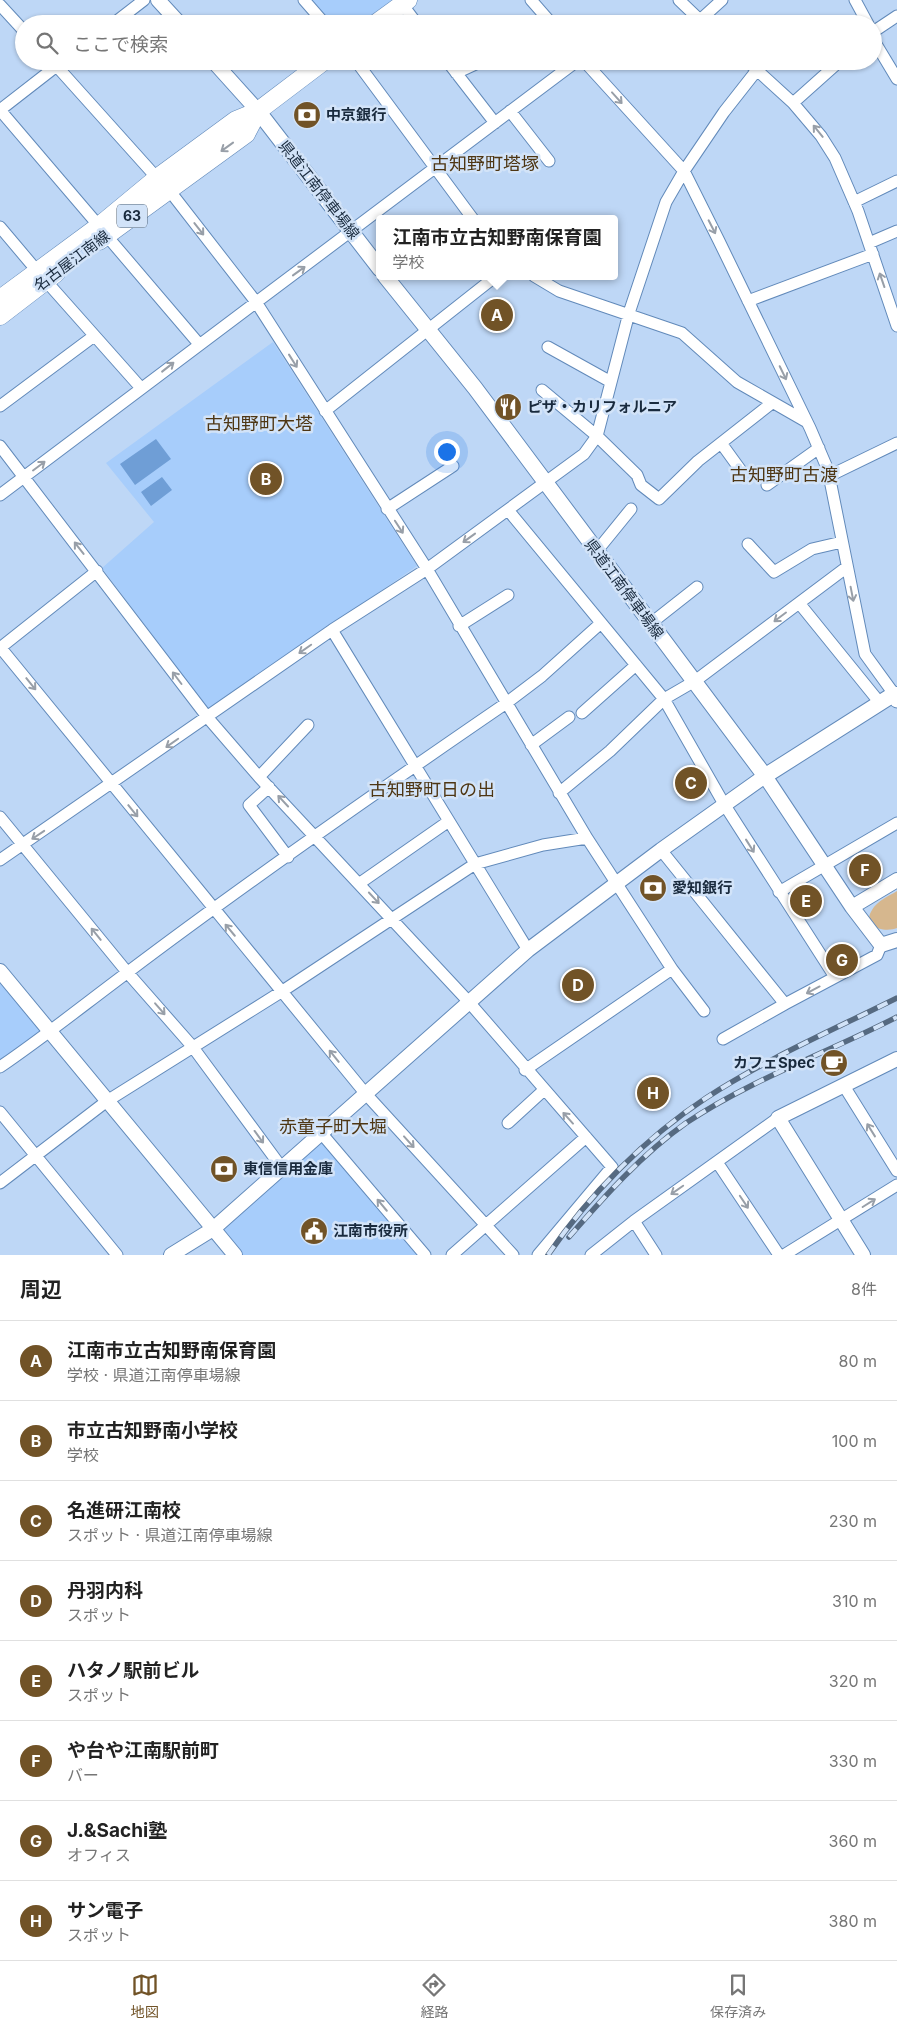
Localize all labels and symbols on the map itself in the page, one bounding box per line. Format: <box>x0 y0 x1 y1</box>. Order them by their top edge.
one-way arrow <box>611 91 622 104</box>
bank icon: 中京銀行 <box>292 100 322 130</box>
place label: 中京銀行 <box>326 105 386 124</box>
one-way arrow <box>812 125 823 138</box>
street label: 県道江南停車場線 <box>275 137 364 243</box>
one-way arrow <box>221 142 234 153</box>
district label: 古知野町塔塚 <box>431 153 539 174</box>
road number: 63 <box>117 205 147 228</box>
one-way arrow <box>708 219 717 234</box>
one-way arrow <box>193 222 204 235</box>
street label: 名古屋江南線 <box>30 226 113 295</box>
one-way arrow <box>292 265 305 276</box>
one-way arrow <box>877 272 886 288</box>
pin: A <box>481 296 513 334</box>
one-way arrow <box>288 353 298 367</box>
one-way arrow <box>162 362 175 373</box>
one-way arrow <box>779 365 789 380</box>
restaurant icon: ピザ・カリフォルニア <box>493 392 523 422</box>
place label: ピザ・カリフォルニア <box>527 397 677 416</box>
district label: 古知野町大塔 <box>205 413 313 434</box>
your location <box>434 439 460 465</box>
pin: B <box>250 460 282 498</box>
one-way arrow <box>32 461 46 471</box>
district label: 古知野町古渡 <box>730 464 838 485</box>
one-way arrow <box>394 520 404 534</box>
one-way arrow <box>462 533 476 543</box>
street label: 県道江南停車場線 <box>581 535 668 642</box>
one-way arrow <box>74 541 84 555</box>
one-way arrow <box>848 585 858 601</box>
one-way arrow <box>773 612 787 622</box>
one-way arrow <box>299 644 313 654</box>
one-way arrow <box>172 672 183 685</box>
one-way arrow <box>25 678 36 691</box>
one-way arrow <box>165 738 179 748</box>
pin: C <box>675 764 707 802</box>
district label: 古知野町日の出 <box>369 779 495 800</box>
one-way arrow <box>277 795 289 808</box>
one-way arrow <box>128 804 139 817</box>
one-way arrow <box>32 830 46 840</box>
one-way arrow <box>745 838 755 852</box>
pin: F <box>849 851 881 889</box>
bank icon: 愛知銀行 <box>638 873 668 903</box>
place label: 愛知銀行 <box>672 878 732 897</box>
pin: E <box>790 882 822 920</box>
one-way arrow <box>368 891 380 904</box>
one-way arrow <box>225 924 236 937</box>
one-way arrow <box>91 928 102 941</box>
pin: G <box>826 941 858 979</box>
pin: D <box>562 966 594 1004</box>
one-way arrow <box>806 985 820 995</box>
one-way arrow <box>154 1002 165 1015</box>
cafe icon: カフェSpec <box>819 1048 849 1078</box>
one-way arrow <box>328 1049 339 1062</box>
place label: カフェSpec <box>733 1053 815 1072</box>
pin: H <box>637 1074 669 1112</box>
one-way arrow <box>562 1111 574 1124</box>
district label: 赤童子町大堀 <box>279 1116 387 1137</box>
one-way arrow <box>866 1123 876 1137</box>
one-way arrow <box>254 1130 264 1144</box>
one-way arrow <box>403 1136 415 1149</box>
bank icon: 東信信用金庫 <box>209 1154 239 1184</box>
place label: 東信信用金庫 <box>243 1159 333 1178</box>
one-way arrow <box>670 1185 684 1195</box>
one-way arrow <box>739 1195 749 1209</box>
one-way arrow <box>861 1197 875 1207</box>
one-way arrow <box>376 1198 388 1211</box>
public building icon: 江南市役所 <box>299 1216 329 1246</box>
place label: 江南市役所 <box>333 1221 408 1240</box>

